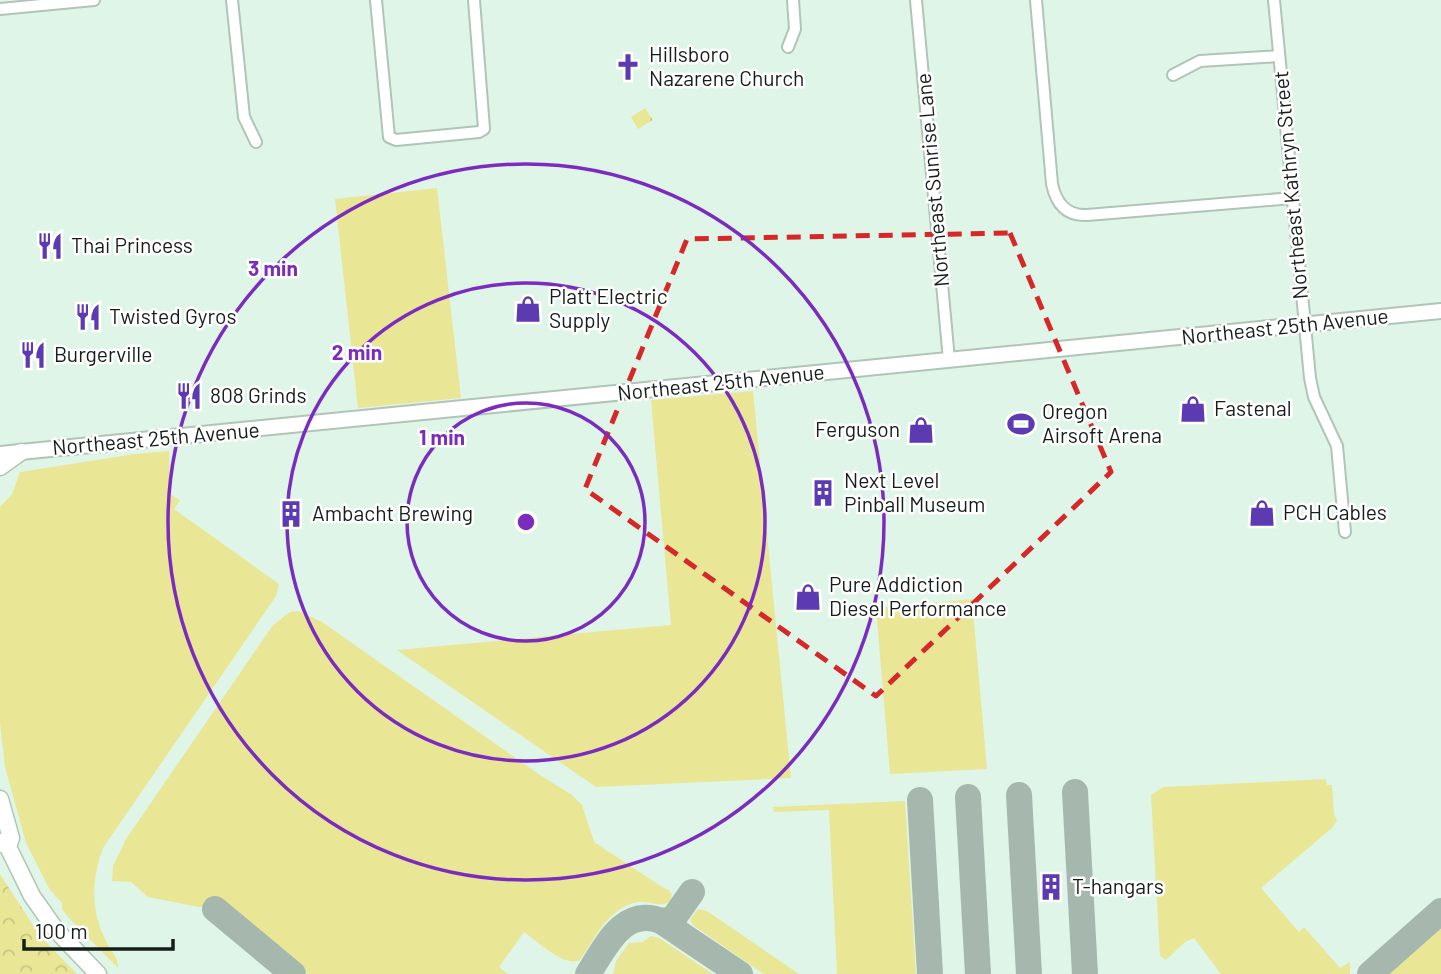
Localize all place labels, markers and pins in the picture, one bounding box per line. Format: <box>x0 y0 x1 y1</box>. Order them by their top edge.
place label: Hillsboro Nazarene Church <box>649 41 804 90</box>
church icon: Hillsboro Nazarene Church <box>613 52 643 82</box>
restaurant icon: Thai Princess <box>35 231 65 261</box>
place label: Thai Princess <box>71 232 193 257</box>
place label: Platt Electric Supply <box>549 283 668 332</box>
shop icon: Platt Electric Supply <box>513 294 543 324</box>
restaurant icon: Twisted Gyros <box>73 302 103 332</box>
place label: Twisted Gyros <box>109 303 237 328</box>
restaurant icon: Burgerville <box>18 340 48 370</box>
place label: Burgerville <box>54 341 152 366</box>
restaurant icon: 808 Grinds <box>174 381 204 411</box>
place label: 808 Grinds <box>210 382 307 407</box>
shop icon: Fastenal <box>1178 394 1208 424</box>
place label: Fastenal <box>1214 395 1291 420</box>
place label: Oregon Airsoft Arena <box>1042 398 1162 447</box>
sports icon: Oregon Airsoft Arena <box>1006 409 1036 439</box>
shop icon: Ferguson <box>906 415 936 445</box>
place label: Ferguson <box>815 416 900 441</box>
place label: Next Level Pinball Museum <box>844 467 985 516</box>
building icon: Next Level Pinball Museum <box>808 478 838 508</box>
shop icon: PCH Cables <box>1247 498 1277 528</box>
building icon: Ambacht Brewing <box>276 499 306 529</box>
place label: PCH Cables <box>1283 499 1387 524</box>
place label: Ambacht Brewing <box>312 500 473 525</box>
centre of rings <box>514 510 538 534</box>
place label: Pure Addiction Diesel Performance <box>829 571 1007 620</box>
shop icon: Pure Addiction Diesel Performance <box>793 582 823 612</box>
building icon: T-hangars <box>1036 872 1066 902</box>
place label: T-hangars <box>1072 873 1164 898</box>

